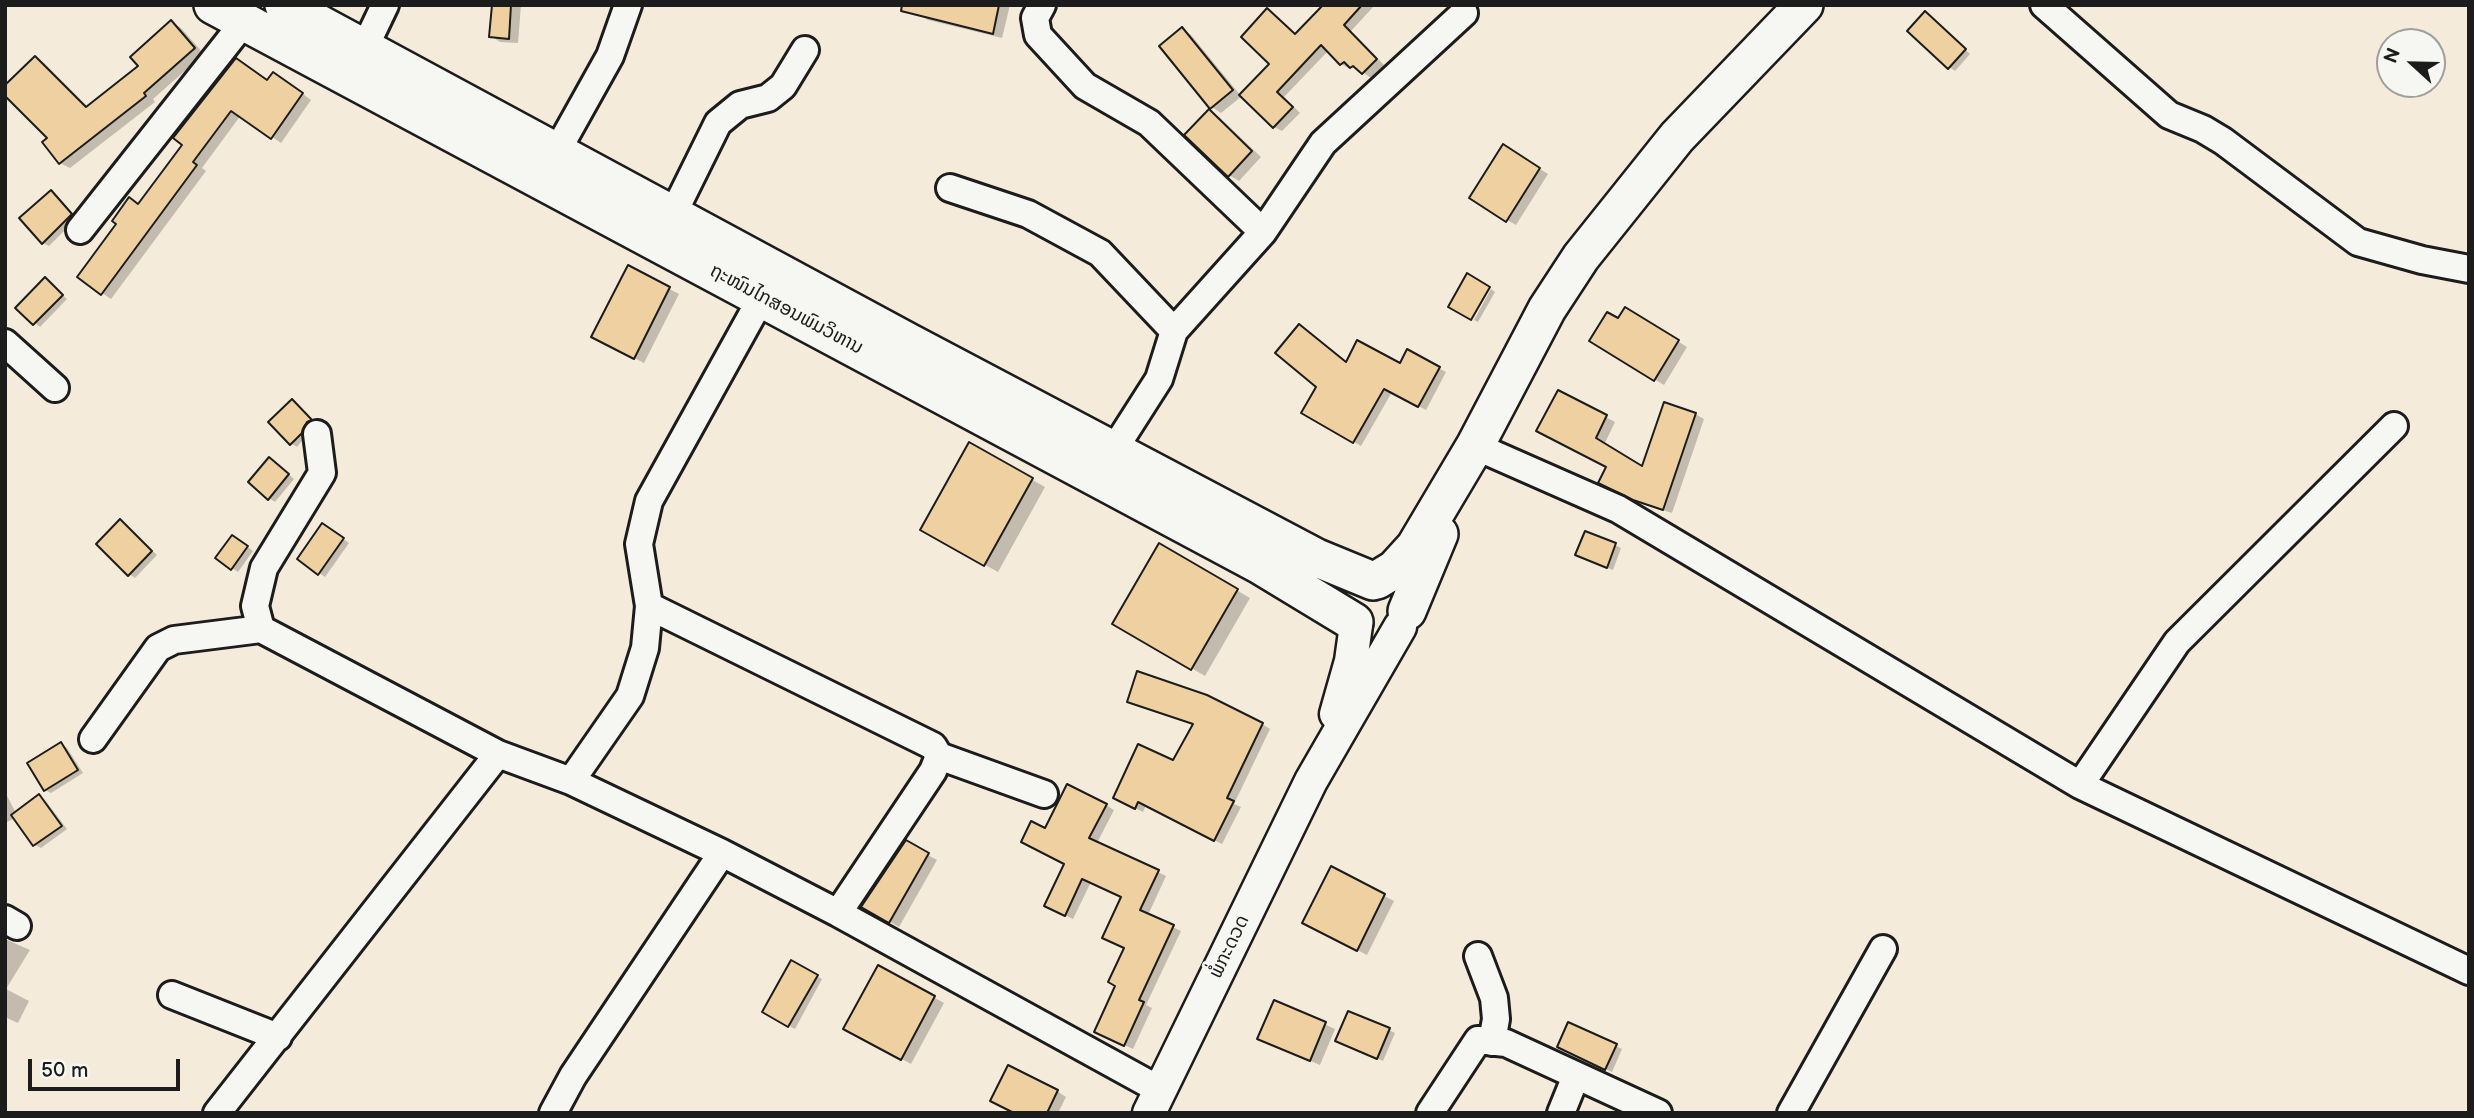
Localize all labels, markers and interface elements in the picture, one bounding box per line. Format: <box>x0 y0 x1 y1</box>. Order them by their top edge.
north arrow <box>2376 28 2446 98</box>
text: N <box>2380 45 2406 67</box>
street label: ຖະໜົນໄກສອນພົມວິຫານ <box>705 260 867 360</box>
street label: ພໍ່ກະດວດ <box>1205 911 1255 983</box>
scale bar <box>32 1044 184 1088</box>
text: 50 m <box>41 1058 88 1083</box>

